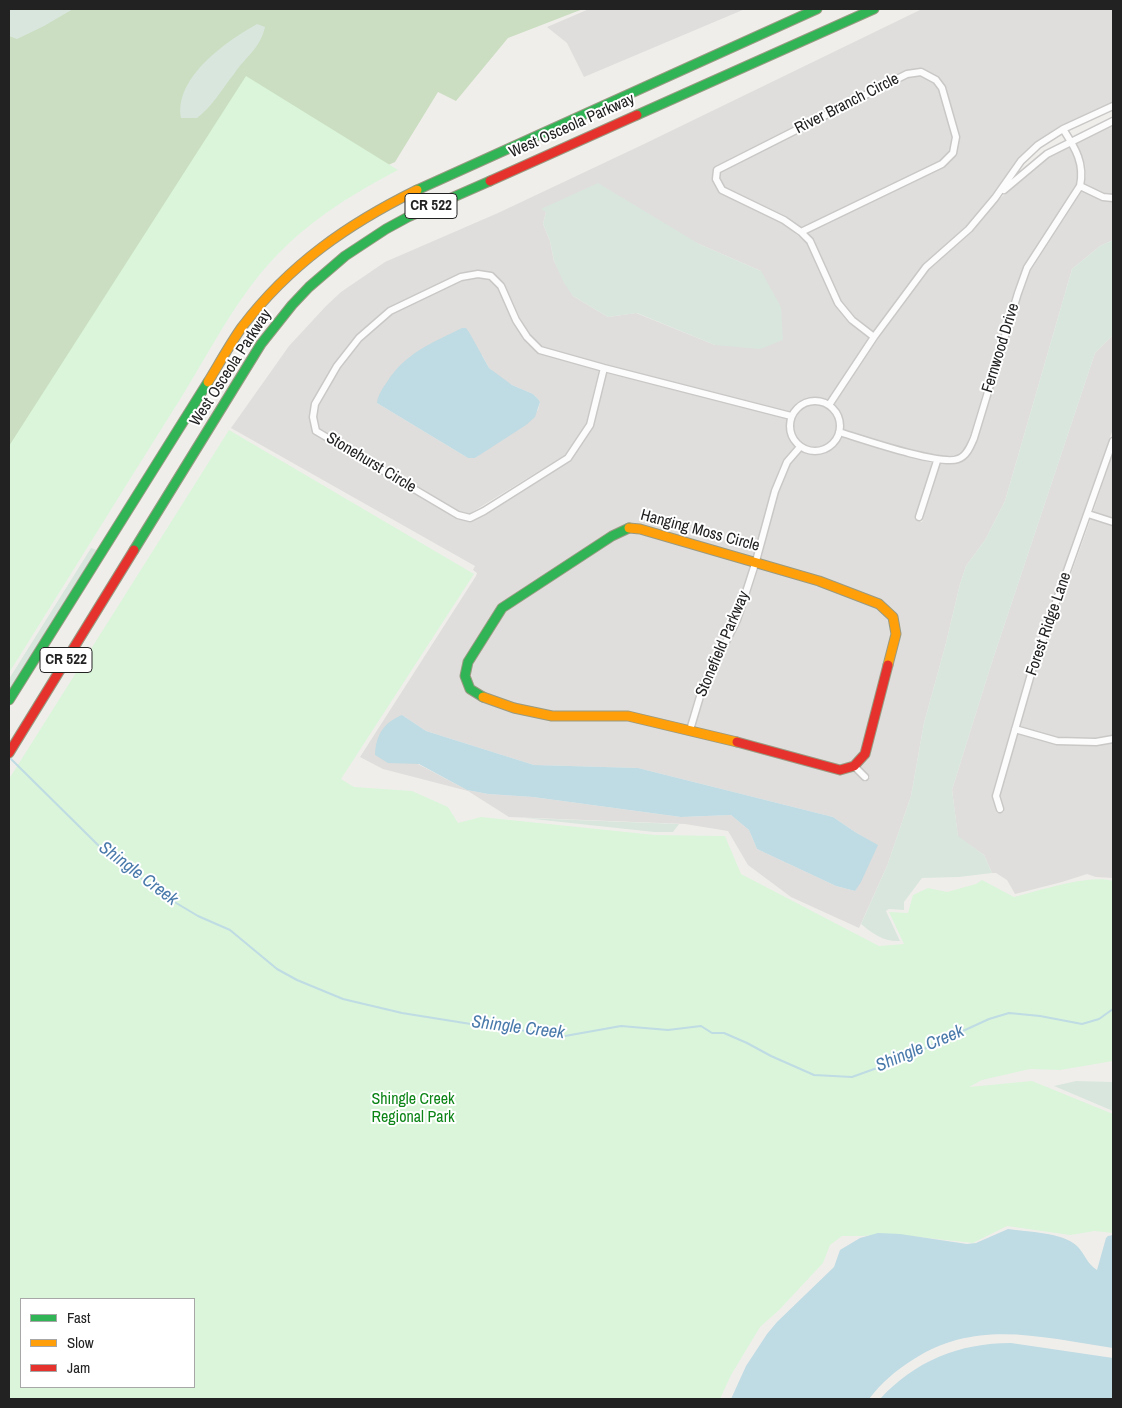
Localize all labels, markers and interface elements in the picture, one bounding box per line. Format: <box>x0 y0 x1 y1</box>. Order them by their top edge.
street label: River Branch Circle <box>792 69 902 139</box>
street label: West Osceola Parkway <box>506 90 638 162</box>
road number: CR 522 <box>405 194 457 218</box>
street label: Fernwood Drive <box>978 301 1024 395</box>
street label: West Osceola Parkway <box>186 306 276 430</box>
street label: Stonehurst Circle <box>323 429 419 497</box>
street label: Hanging Moss Circle <box>638 506 762 556</box>
street label: Forest Ridge Lane <box>1022 570 1076 678</box>
street label: Stonefield Parkway <box>692 588 754 700</box>
road number: CR 522 <box>40 648 92 672</box>
water label: Shingle Creek <box>94 837 182 911</box>
water label: Shingle Creek <box>470 1012 566 1044</box>
water label: Shingle Creek <box>873 1021 967 1077</box>
park label: Shingle Creek Regional Park <box>371 1090 455 1128</box>
legend <box>20 1298 195 1388</box>
text: Fast <box>67 1307 90 1328</box>
text: Slow <box>67 1332 94 1353</box>
text: Jam <box>67 1357 90 1378</box>

